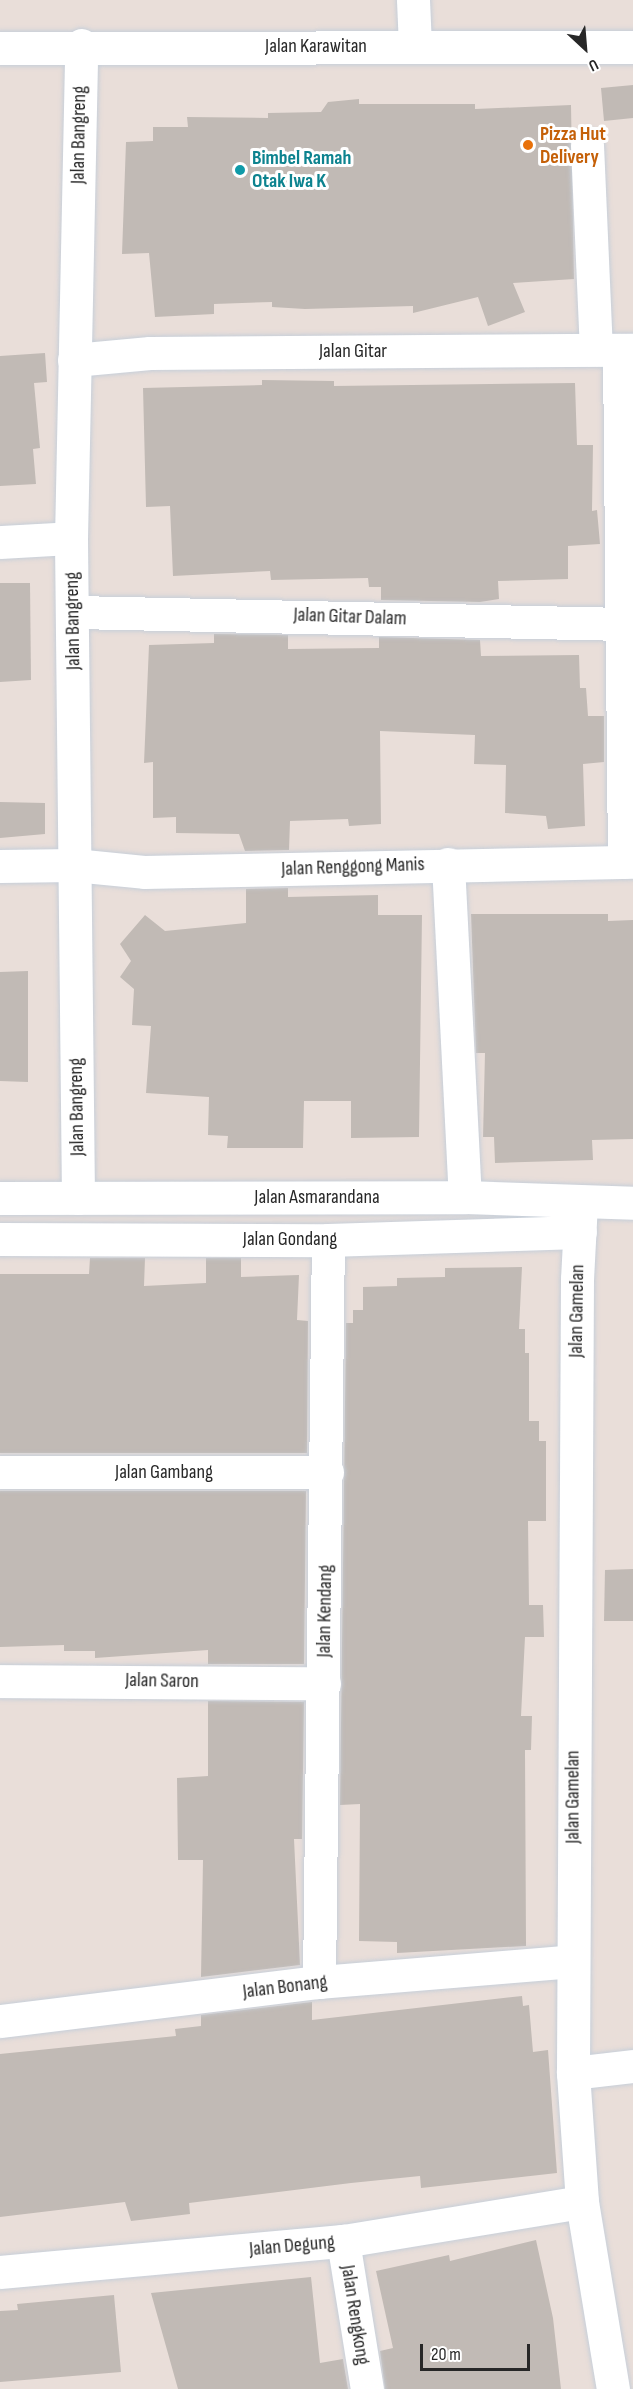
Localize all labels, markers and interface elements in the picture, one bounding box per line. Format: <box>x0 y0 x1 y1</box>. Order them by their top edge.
north arrow <box>555 18 615 78</box>
street label: Jalan Karawitan <box>265 34 367 58</box>
text: U <box>585 54 601 75</box>
street label: Jalan Bangreng <box>66 86 92 184</box>
place label: Pizza Hut Delivery <box>540 122 606 169</box>
marker: Pizza Hut Delivery <box>521 138 535 152</box>
place label: Bimbel Ramah Otak Iwa K <box>252 146 351 193</box>
marker: Bimbel Ramah Otak Iwa K <box>233 163 247 177</box>
street label: Jalan Gitar <box>319 339 387 363</box>
street label: Jalan Bangreng <box>60 572 86 670</box>
street label: Jalan Gitar Dalam <box>293 603 407 631</box>
street label: Jalan Renggong Manis <box>281 853 425 881</box>
street label: Jalan Bangreng <box>64 1058 90 1156</box>
street label: Jalan Asmarandana <box>254 1185 380 1209</box>
street label: Jalan Gondang <box>243 1227 337 1251</box>
street label: Jalan Gamelan <box>564 1264 590 1358</box>
street label: Jalan Gambang <box>115 1460 213 1484</box>
street label: Jalan Kendang <box>312 1564 338 1658</box>
street label: Jalan Saron <box>125 1668 199 1694</box>
street label: Jalan Gamelan <box>561 1750 585 1844</box>
street label: Jalan Bonang <box>241 1970 329 2004</box>
street label: Jalan Degung <box>248 2230 336 2262</box>
street label: Jalan Rengkong <box>335 2263 375 2367</box>
scale bar <box>423 2332 532 2370</box>
text: 20 m <box>431 2344 461 2365</box>

